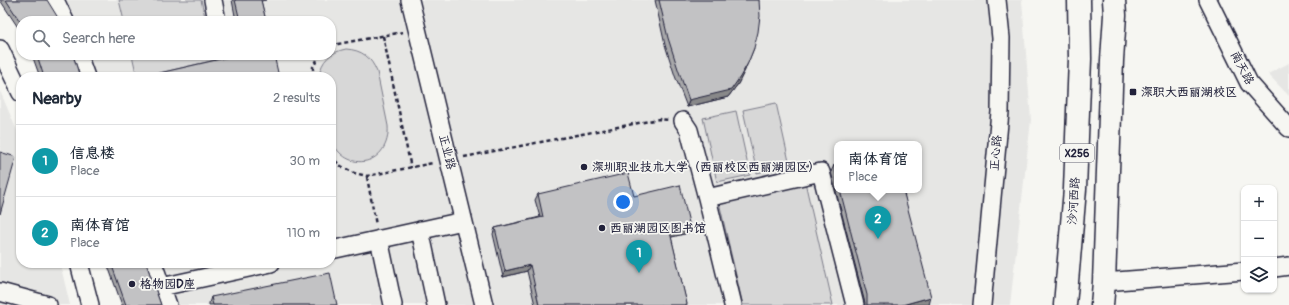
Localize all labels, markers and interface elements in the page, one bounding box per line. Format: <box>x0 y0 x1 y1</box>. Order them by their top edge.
search box <box>16 16 336 60</box>
icon: search <box>30 27 52 49</box>
text: Search here <box>62 29 135 48</box>
street label: 南天路 <box>1227 49 1257 87</box>
place label: 深职大西丽湖校区 <box>1141 85 1237 100</box>
marker: 深职大西丽湖校区 <box>1128 87 1138 97</box>
text: Nearby <box>32 88 81 109</box>
text: 2 results <box>273 90 320 106</box>
street label: 正业路 <box>435 133 459 171</box>
street label: 正心路 <box>987 134 1005 172</box>
popup <box>834 141 922 193</box>
text: 信息楼 <box>70 144 115 163</box>
road number: X256 <box>1060 144 1094 162</box>
text: 南体育馆 <box>848 150 908 169</box>
text: 1 <box>42 153 48 169</box>
text: 30 m <box>290 153 320 169</box>
place label: 深圳职业技术大学（西丽校区西丽湖园区） <box>592 160 820 175</box>
marker: 深圳职业技术大学（西丽校区西丽湖园区） <box>579 162 589 172</box>
text: Place <box>70 163 99 179</box>
text: Place <box>848 169 877 185</box>
street label: 沙河西路 <box>1065 177 1083 225</box>
map controls <box>1241 185 1277 293</box>
button: + <box>1241 185 1277 221</box>
your location <box>613 192 633 212</box>
pin: 2 <box>865 206 891 239</box>
text: 南体育馆 <box>70 216 130 235</box>
place label: 西丽湖园区图书馆 <box>610 221 706 236</box>
button: − <box>1241 221 1277 257</box>
marker: 西丽湖园区图书馆 <box>597 223 607 233</box>
text: 2 <box>41 225 49 241</box>
text: 110 m <box>287 225 320 241</box>
text: Place <box>70 235 99 251</box>
pin: 1 <box>626 240 652 273</box>
button: layers <box>1241 257 1277 293</box>
place label: 格物园D座 <box>140 277 196 292</box>
marker: 格物园D座 <box>127 279 137 289</box>

